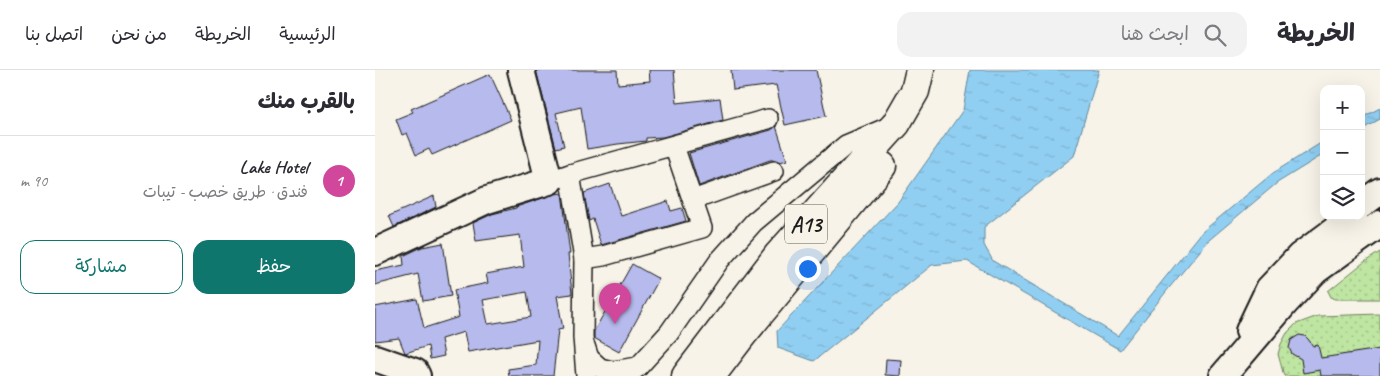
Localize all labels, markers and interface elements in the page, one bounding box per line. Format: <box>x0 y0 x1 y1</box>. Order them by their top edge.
search box <box>897 12 1247 57</box>
text: الخريطة <box>1277 18 1355 48</box>
icon: search <box>1201 21 1229 49</box>
text: ابحث هنا <box>1121 22 1189 46</box>
text: اتصل بنا <box>25 23 83 45</box>
text: من نحن <box>111 23 167 45</box>
text: الخريطة <box>195 23 251 45</box>
text: الرئيسية <box>279 23 336 45</box>
map controls <box>1320 85 1365 220</box>
button: + <box>1320 85 1365 130</box>
text: بالقرب منك <box>258 88 355 114</box>
button: − <box>1320 130 1365 175</box>
text: Lake Hotel <box>240 155 308 179</box>
text: 90 m <box>20 171 47 191</box>
text: 1 <box>335 171 343 191</box>
button: layers <box>1320 175 1365 220</box>
text: فندق · طريق خصب - تيبات <box>143 182 308 202</box>
road number: A13 <box>785 204 827 244</box>
button: مشاركة <box>20 240 183 294</box>
button: حفظ <box>193 240 355 294</box>
your location <box>795 256 821 282</box>
pin: 1 <box>599 283 631 324</box>

